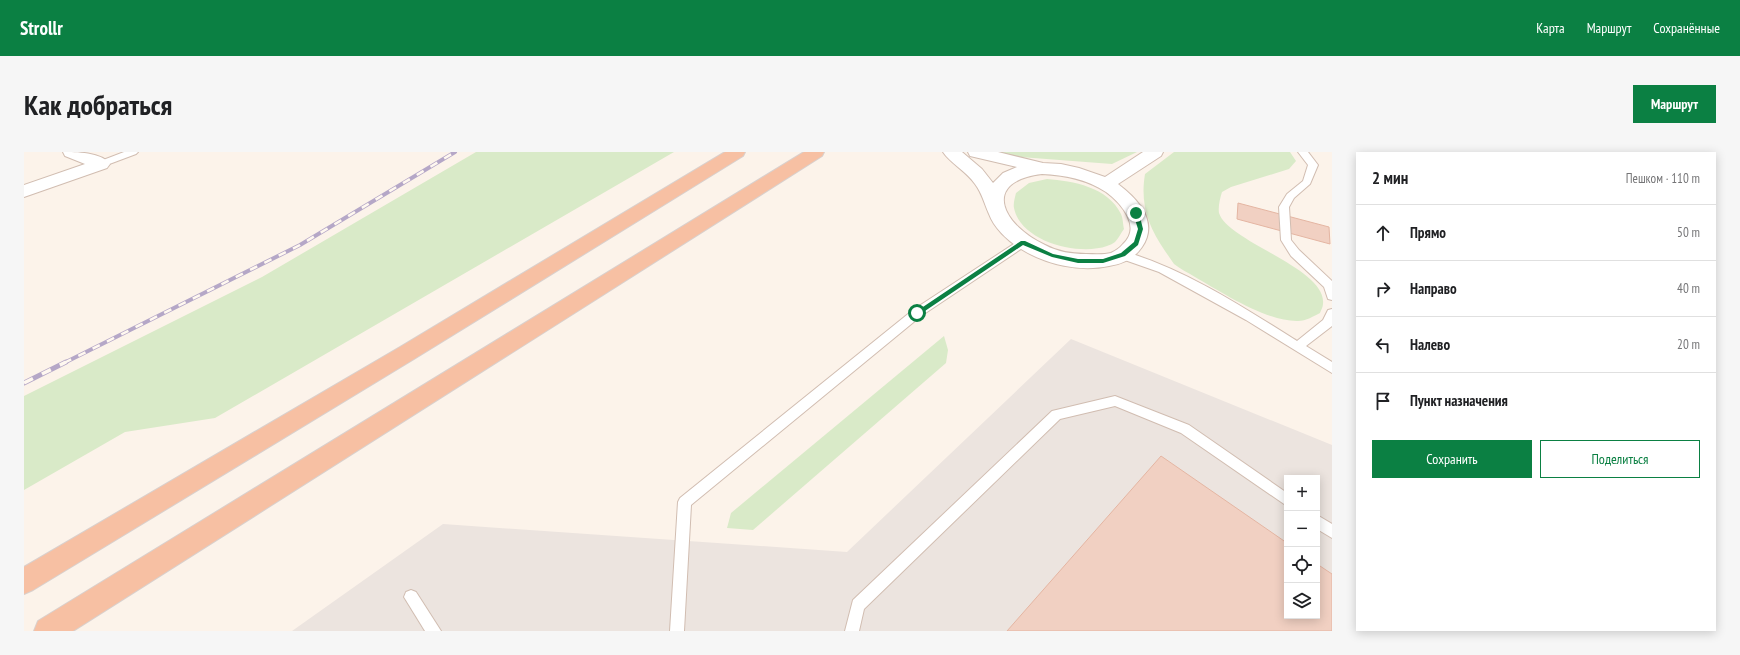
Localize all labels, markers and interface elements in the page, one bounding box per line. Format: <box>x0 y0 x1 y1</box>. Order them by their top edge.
text: Strollr <box>20 16 63 40</box>
text: Карта <box>1536 19 1565 37</box>
text: Маршрут <box>1587 19 1631 37</box>
text: Сохранённые <box>1653 19 1720 37</box>
button: Маршрут <box>1633 85 1716 123</box>
text: Как добраться <box>24 86 172 123</box>
text: 2 мин <box>1372 167 1408 189</box>
text: Пешком · 110 m <box>1626 170 1700 187</box>
route end <box>1127 204 1145 222</box>
icon: ahead <box>1372 222 1394 244</box>
text: Прямо <box>1410 223 1446 242</box>
text: 50 m <box>1677 224 1700 241</box>
icon: right <box>1372 278 1394 300</box>
text: Направо <box>1410 279 1457 298</box>
text: 40 m <box>1677 280 1700 297</box>
route start <box>908 304 926 322</box>
icon: left <box>1372 334 1394 356</box>
text: Налево <box>1410 335 1450 354</box>
text: 20 m <box>1677 336 1700 353</box>
icon: arrive <box>1372 390 1394 412</box>
text: Пункт назначения <box>1410 391 1508 410</box>
button: Сохранить <box>1372 440 1532 478</box>
button: Поделиться <box>1540 440 1700 478</box>
map controls <box>1284 475 1320 619</box>
button: + <box>1284 475 1320 511</box>
button: − <box>1284 511 1320 547</box>
button: locate <box>1284 547 1320 583</box>
button: layers <box>1284 583 1320 619</box>

